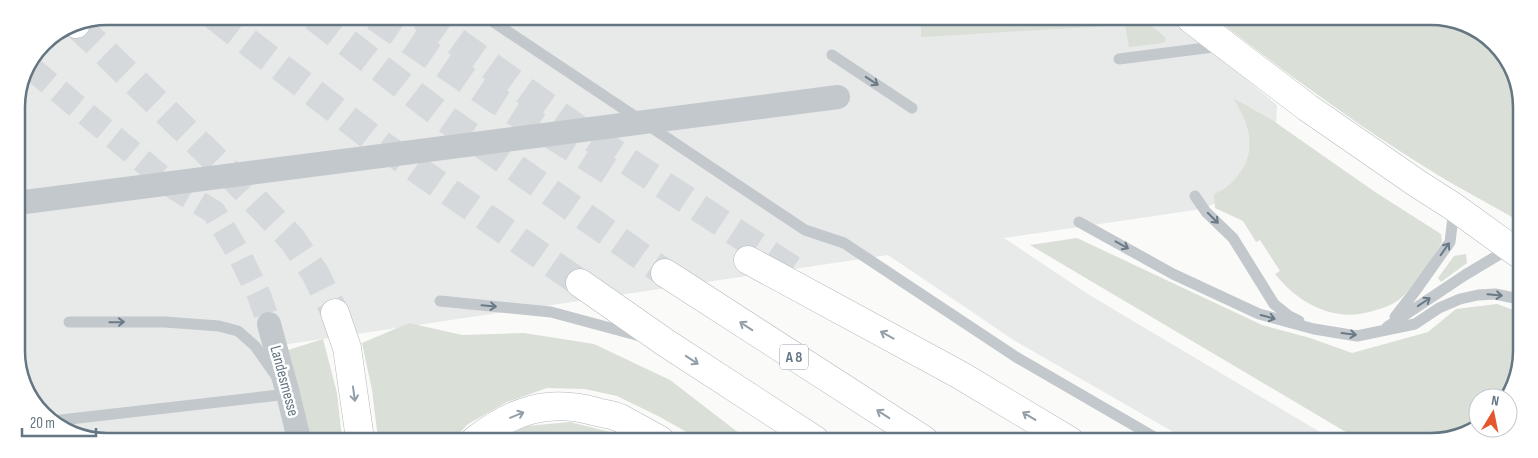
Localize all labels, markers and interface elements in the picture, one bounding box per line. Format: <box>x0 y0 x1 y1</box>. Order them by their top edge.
one-way arrow <box>865 76 879 86</box>
one-way arrow <box>1207 212 1219 224</box>
one-way arrow <box>1114 241 1129 251</box>
one-way arrow <box>1440 242 1450 256</box>
one-way arrow <box>1487 291 1503 300</box>
one-way arrow <box>1417 297 1431 307</box>
one-way arrow <box>480 301 496 311</box>
one-way arrow <box>1259 312 1275 322</box>
one-way arrow <box>109 317 125 326</box>
one-way arrow <box>740 321 754 331</box>
one-way arrow <box>881 330 895 340</box>
one-way arrow <box>1341 330 1357 340</box>
street label: Landesmesse <box>265 344 303 418</box>
road number: A 8 <box>780 344 808 370</box>
one-way arrow <box>685 355 699 365</box>
one-way arrow <box>349 385 359 401</box>
north arrow <box>1468 388 1518 438</box>
text: N <box>1490 392 1500 410</box>
scale bar <box>22 406 96 438</box>
one-way arrow <box>876 409 890 419</box>
one-way arrow <box>509 410 524 420</box>
one-way arrow <box>1022 410 1036 420</box>
text: 20 m <box>30 414 55 433</box>

